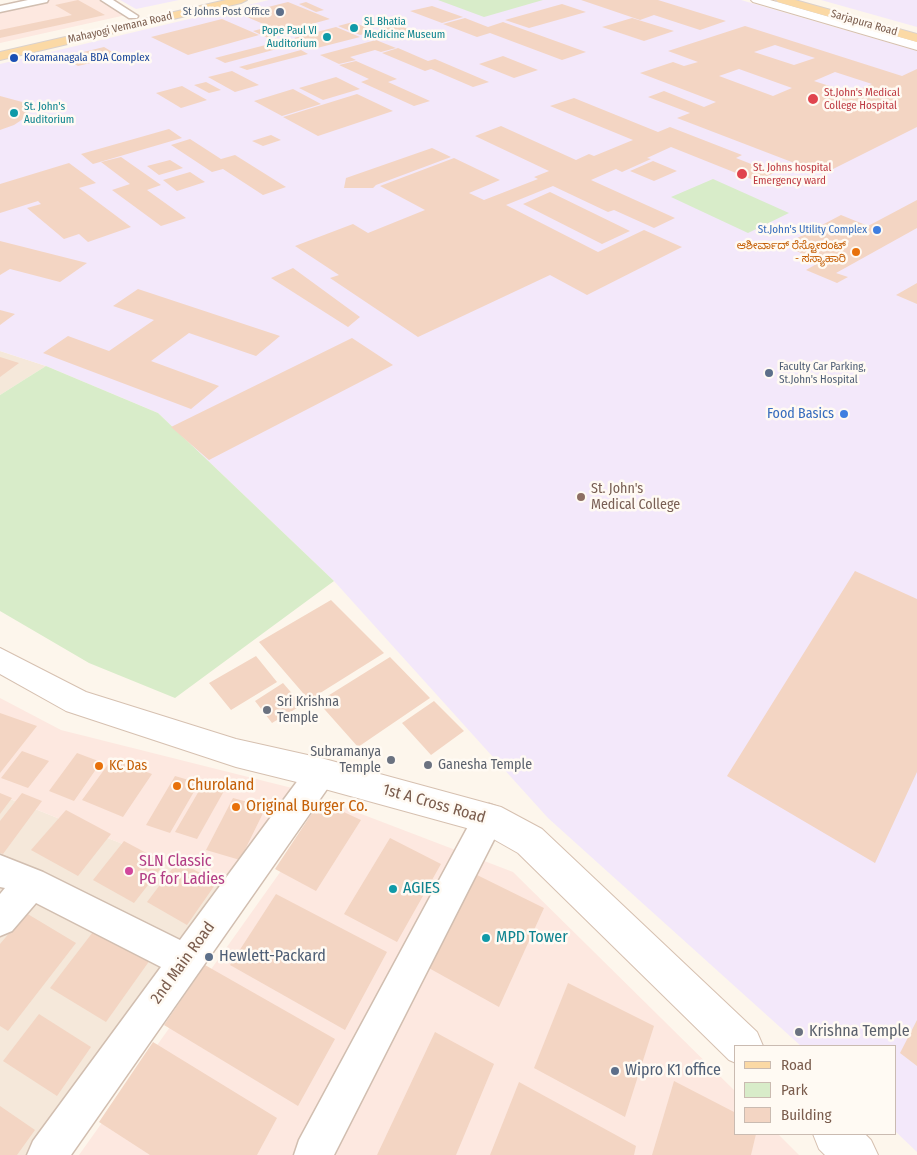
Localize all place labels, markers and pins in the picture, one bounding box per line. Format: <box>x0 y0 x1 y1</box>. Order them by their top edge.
place label: St Johns Post Office <box>183 5 270 19</box>
marker: St Johns Post Office <box>274 6 286 18</box>
place label: SL Bhatia Medicine Museum <box>364 15 445 41</box>
marker: SL Bhatia Medicine Museum <box>348 22 360 34</box>
place label: Pope Paul VI Auditorium <box>262 24 317 50</box>
marker: Pope Paul VI Auditorium <box>321 31 333 43</box>
place label: Koramanagala BDA Complex <box>24 51 149 65</box>
marker: Koramanagala BDA Complex <box>8 52 20 64</box>
place label: St.John's Medical College Hospital <box>824 86 900 112</box>
marker: St.John's Medical College Hospital <box>806 92 820 106</box>
place label: St. John's Auditorium <box>24 100 74 126</box>
marker: St. John's Auditorium <box>8 107 20 119</box>
place label: St. Johns hospital Emergency ward <box>753 161 831 187</box>
marker: St. Johns hospital Emergency ward <box>735 167 749 181</box>
place label: St.John's Utility Complex <box>758 223 867 237</box>
marker: St.John's Utility Complex <box>871 224 883 236</box>
place label: ಆಶೀರ್ವಾದ್ ರೆಸ್ಟೋರಂಟ್ - ಸಸ್ಯಾಹಾರಿ <box>737 239 846 265</box>
marker: ಆಶೀರ್ವಾದ್ ರೆಸ್ಟೋರಂಟ್ - ಸಸ್ಯಾಹಾರಿ <box>850 246 862 258</box>
place label: Faculty Car Parking, St.John's Hospital <box>779 360 866 386</box>
marker: Faculty Car Parking, St.John's Hospital <box>763 367 775 379</box>
place label: Food Basics <box>767 406 834 422</box>
marker: Food Basics <box>838 408 850 420</box>
place label: St. John's Medical College <box>591 481 680 514</box>
marker: St. John's Medical College <box>575 491 587 503</box>
place label: Sri Krishna Temple <box>277 694 339 726</box>
marker: Sri Krishna Temple <box>261 704 273 716</box>
place label: Subramanya Temple <box>310 744 381 776</box>
marker: Subramanya Temple <box>385 754 397 766</box>
place label: Ganesha Temple <box>438 757 532 773</box>
place label: KC Das <box>109 758 147 774</box>
marker: Ganesha Temple <box>422 759 434 771</box>
marker: KC Das <box>93 760 105 772</box>
place label: Churoland <box>187 776 254 796</box>
marker: Churoland <box>171 780 183 792</box>
place label: Original Burger Co. <box>246 797 368 817</box>
marker: Original Burger Co. <box>230 801 242 813</box>
place label: SLN Classic PG for Ladies <box>139 852 225 890</box>
marker: SLN Classic PG for Ladies <box>123 865 135 877</box>
place label: AGIES <box>403 879 440 899</box>
marker: AGIES <box>387 883 399 895</box>
place label: MPD Tower <box>496 928 568 948</box>
marker: MPD Tower <box>480 932 492 944</box>
place label: Hewlett-Packard <box>219 947 326 967</box>
marker: Hewlett-Packard <box>203 951 215 963</box>
place label: Krishna Temple <box>809 1022 910 1042</box>
marker: Krishna Temple <box>793 1026 805 1038</box>
place label: Wipro K1 office <box>625 1061 721 1081</box>
marker: Wipro K1 office <box>609 1065 621 1077</box>

